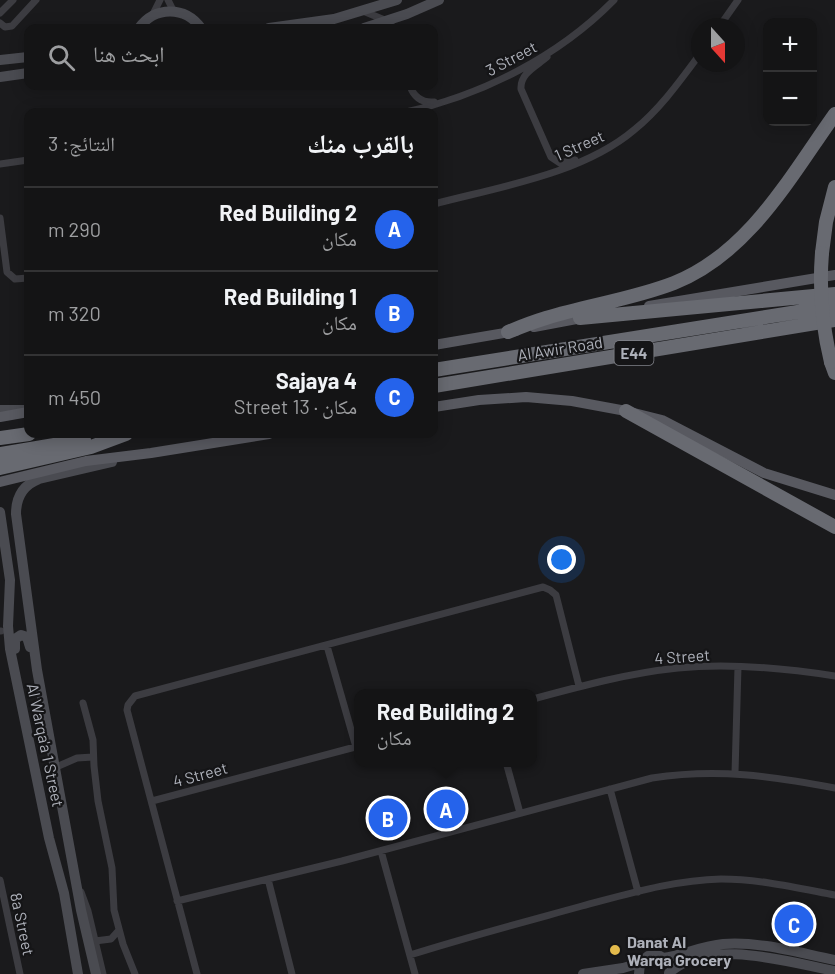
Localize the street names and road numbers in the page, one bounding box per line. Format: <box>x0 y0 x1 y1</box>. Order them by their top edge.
street label: 3 Street <box>482 37 540 79</box>
street label: 1 Street <box>551 126 607 164</box>
street label: Al Awir Road <box>516 332 604 364</box>
road number: E44 <box>614 341 654 365</box>
street label: 4 Street <box>654 645 710 667</box>
street label: Al Warqa'a 1 Street <box>24 681 68 809</box>
street label: 4 Street <box>171 758 229 790</box>
street label: 8a Street <box>7 891 39 957</box>

